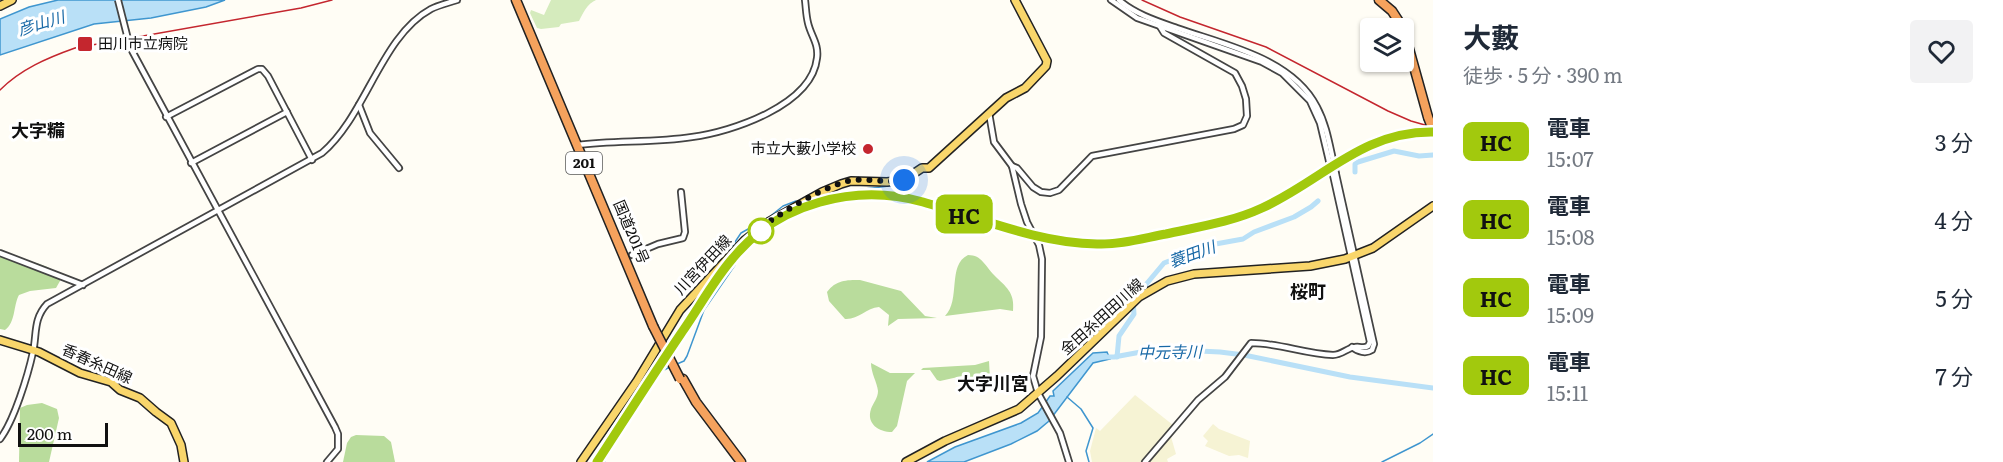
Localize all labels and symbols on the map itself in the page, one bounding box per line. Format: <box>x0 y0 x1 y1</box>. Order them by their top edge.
water label: 彦山川 <box>14 3 69 41</box>
place label: 田川市立病院 <box>98 31 188 54</box>
marker: 田川市立病院 <box>76 35 94 53</box>
district label: 大字糒 <box>11 116 65 143</box>
place label: 市立大藪小学校 <box>751 136 856 159</box>
marker: 市立大藪小学校 <box>861 142 875 156</box>
road number: 201 <box>566 152 602 174</box>
your location <box>889 165 919 195</box>
line badge: HC <box>937 194 991 234</box>
street label: 国道201号 <box>609 196 656 267</box>
unlabelled marker <box>748 218 774 244</box>
street label: 川宮伊田線 <box>668 229 736 299</box>
water label: 蓑田川 <box>1165 233 1220 273</box>
street label: 金田糸田田川線 <box>1054 272 1148 360</box>
district label: 桜町 <box>1290 277 1326 304</box>
street label: 香春糸田線 <box>59 337 137 388</box>
water label: 中元寺川 <box>1138 338 1204 364</box>
district label: 大字川宮 <box>957 369 1029 396</box>
scale bar <box>18 420 108 448</box>

